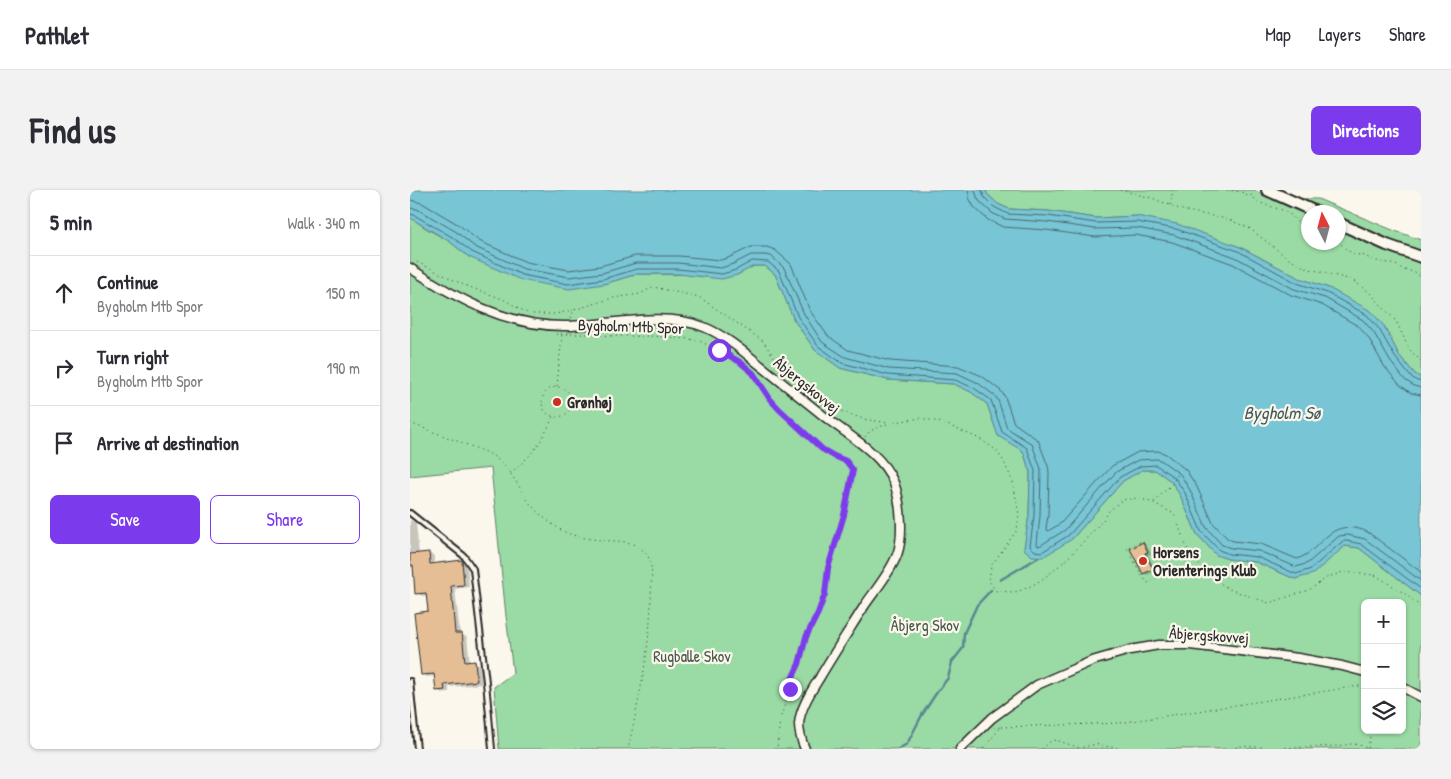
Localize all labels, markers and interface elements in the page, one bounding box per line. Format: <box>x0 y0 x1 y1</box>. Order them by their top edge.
text: Pathlet <box>25 19 88 51</box>
text: Map <box>1265 22 1291 47</box>
text: Layers <box>1319 22 1361 47</box>
text: Share <box>1389 22 1426 47</box>
button: Directions <box>1311 106 1421 155</box>
text: Find us <box>30 107 116 154</box>
north arrow <box>1301 205 1346 250</box>
text: 5 min <box>50 208 92 237</box>
text: Walk · 340 m <box>288 212 360 234</box>
text: Continue <box>97 269 158 295</box>
icon: ahead <box>50 279 78 307</box>
text: 150 m <box>326 282 360 304</box>
text: Bygholm Mtb Spor <box>97 295 203 317</box>
street label: Bygholm Mtb Spor <box>578 313 684 339</box>
route start <box>708 339 731 362</box>
text: Turn right <box>97 344 168 370</box>
street label: Åbjergskovvej <box>769 351 845 419</box>
icon: right <box>50 354 78 382</box>
text: 190 m <box>327 357 360 379</box>
text: Bygholm Mtb Spor <box>97 370 203 392</box>
place label: Grønhøj <box>567 391 612 413</box>
marker: Grønhøj <box>551 396 563 408</box>
water label: Bygholm Sø <box>1244 400 1322 425</box>
icon: arrive <box>50 429 78 457</box>
text: Arrive at destination <box>97 430 239 456</box>
button: Save <box>50 495 200 544</box>
button: Share <box>210 495 360 544</box>
place label: Horsens Orienterings Klub <box>1153 541 1257 582</box>
marker: Horsens Orienterings Klub <box>1137 555 1149 567</box>
map controls <box>1361 599 1406 734</box>
button: + <box>1361 599 1406 644</box>
park label: Åbjerg Skov <box>891 614 960 636</box>
street label: Åbjergskovvej <box>1168 621 1250 649</box>
button: − <box>1361 644 1406 689</box>
park label: Rugballe Skov <box>653 645 731 667</box>
route end <box>779 678 802 701</box>
button: layers <box>1361 689 1406 734</box>

